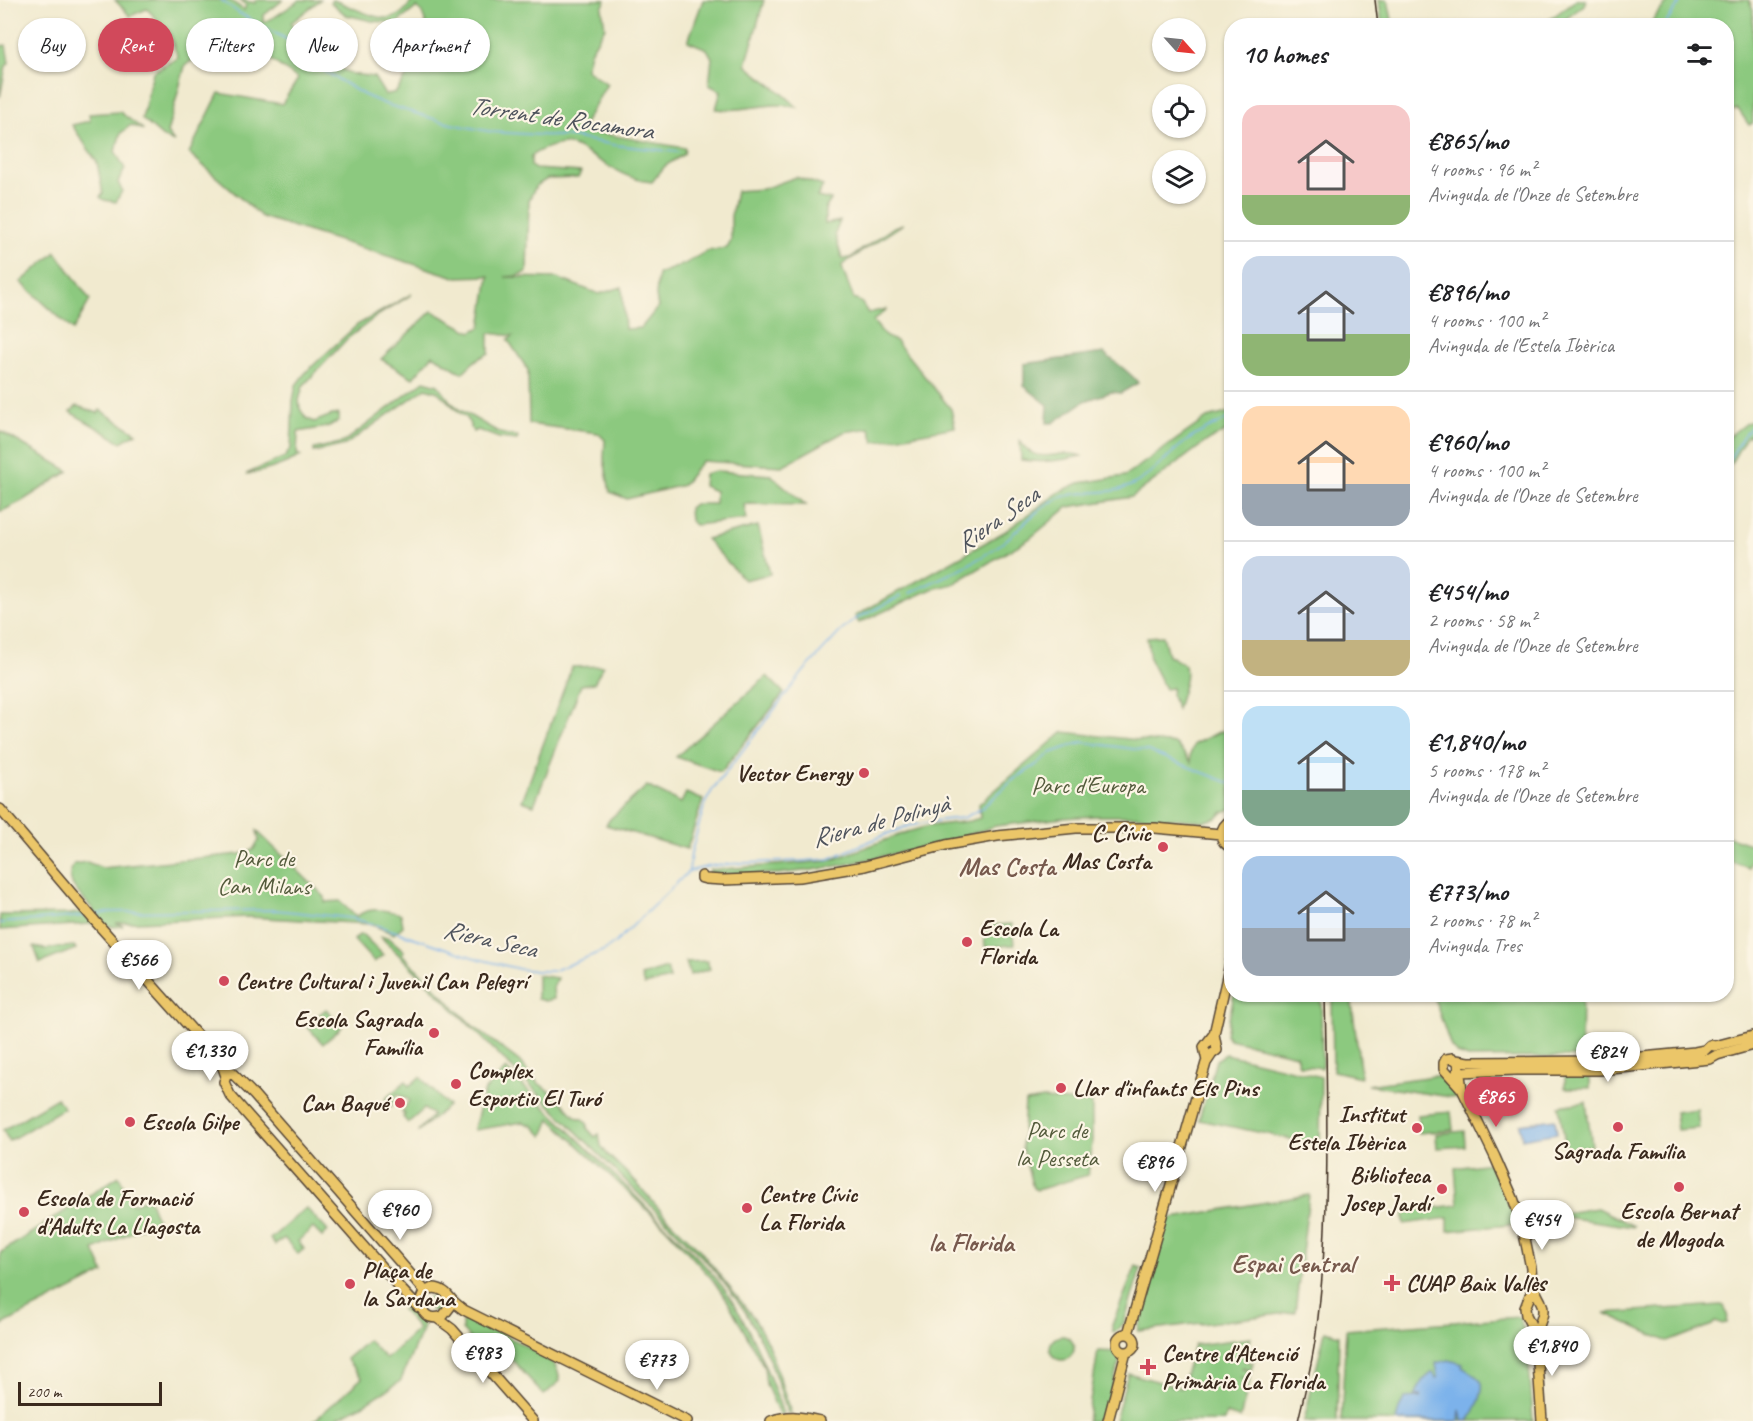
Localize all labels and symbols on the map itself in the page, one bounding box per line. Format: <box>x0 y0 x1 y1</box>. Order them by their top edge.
north arrow <box>1152 18 1206 72</box>
water label: Torrent de Rocamora <box>467 89 657 148</box>
water label: Riera Seca <box>949 477 1047 560</box>
place label: Vector Energy <box>736 758 855 788</box>
marker: Vector Energy <box>857 766 871 780</box>
park label: Parc d'Europa <box>1031 770 1147 800</box>
water label: Riera de Polinyà <box>808 786 955 855</box>
place label: C. Cívic Mas Costa <box>1062 818 1153 876</box>
marker: C. Cívic Mas Costa <box>1156 840 1170 854</box>
park label: Parc de Can Milans <box>217 843 313 901</box>
district label: Mas Costa <box>959 850 1057 883</box>
water label: Riera Seca <box>440 912 542 966</box>
place label: Escola La Florida <box>979 913 1060 971</box>
marker: Escola La Florida <box>960 935 974 949</box>
pin: €566 <box>103 940 175 991</box>
place label: Centre Cultural i Juvenil Can Pelegrí <box>236 966 532 996</box>
marker: Centre Cultural i Juvenil Can Pelegrí <box>217 974 231 988</box>
place label: Escola Sagrada Família <box>294 1004 424 1062</box>
marker: Escola Sagrada Família <box>427 1026 441 1040</box>
pin: €1,330 <box>161 1031 259 1082</box>
pin: €824 <box>1572 1032 1644 1083</box>
place label: Complex Esportiu El Turó <box>468 1055 604 1113</box>
place label: Llar d'infants Els Pins <box>1073 1073 1261 1103</box>
marker: Complex Esportiu El Turó <box>449 1077 463 1091</box>
pin: €865 <box>1460 1077 1532 1128</box>
marker: Llar d'infants Els Pins <box>1054 1081 1068 1095</box>
place label: Can Baqué <box>301 1088 392 1118</box>
marker: Can Baqué <box>393 1096 407 1110</box>
place label: Institut Estela Ibèrica <box>1287 1099 1408 1157</box>
place label: Escola Gilpe <box>142 1107 240 1137</box>
marker: Escola Gilpe <box>123 1115 137 1129</box>
park label: Parc de la Pesseta <box>1016 1115 1099 1173</box>
marker: Sagrada Família <box>1611 1120 1625 1134</box>
marker: Institut Estela Ibèrica <box>1410 1121 1424 1135</box>
place label: Sagrada Família <box>1551 1136 1687 1166</box>
pin: €896 <box>1119 1142 1191 1193</box>
place label: Biblioteca Josep Jardí <box>1340 1160 1435 1218</box>
place label: Centre Cívic La Florida <box>759 1179 859 1237</box>
marker: Escola Bernat de Mogoda <box>1672 1180 1686 1194</box>
marker: Biblioteca Josep Jardí <box>1435 1182 1449 1196</box>
place label: Escola de Formació d'Adults La Llagosta <box>36 1183 202 1241</box>
pin: €960 <box>364 1190 436 1241</box>
place label: Escola Bernat de Mogoda <box>1620 1196 1742 1254</box>
pin: €454 <box>1506 1200 1578 1251</box>
marker: Centre Cívic La Florida <box>740 1201 754 1215</box>
marker: Escola de Formació d'Adults La Llagosta <box>17 1205 31 1219</box>
district label: la Florida <box>928 1226 1016 1259</box>
district label: Espai Central <box>1231 1247 1360 1280</box>
place label: Plaça de la Sardana <box>362 1255 457 1313</box>
place label: CUAP Baix Vallès <box>1406 1268 1549 1298</box>
marker: CUAP Baix Vallès <box>1383 1274 1401 1292</box>
marker: Plaça de la Sardana <box>343 1277 357 1291</box>
pin: €1,840 <box>1503 1326 1601 1377</box>
pin: €983 <box>447 1333 519 1384</box>
place label: Centre d'Atenció Primària La Florida <box>1162 1338 1326 1396</box>
pin: €773 <box>621 1340 693 1391</box>
marker: Centre d'Atenció Primària La Florida <box>1139 1358 1157 1376</box>
scale bar <box>18 1379 162 1406</box>

